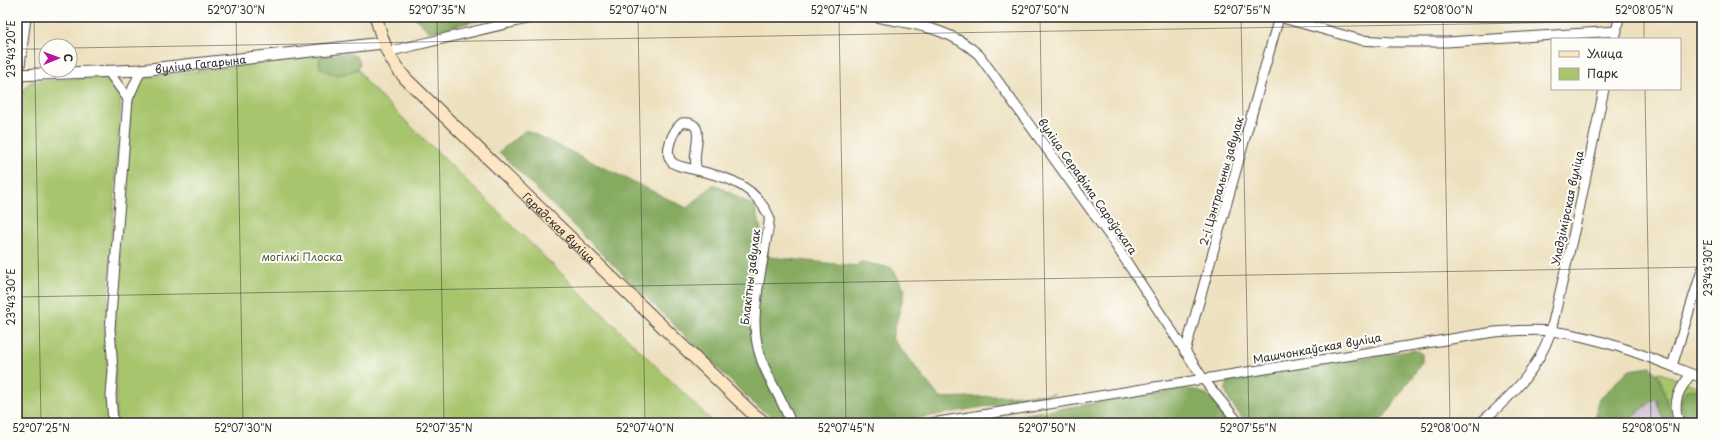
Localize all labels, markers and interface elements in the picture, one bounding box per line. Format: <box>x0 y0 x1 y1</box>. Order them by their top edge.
text: 52°07'30"N <box>207 2 265 17</box>
text: 52°07'35"N <box>408 2 466 17</box>
text: 52°07'40"N <box>609 2 667 17</box>
text: 52°07'45"N <box>811 2 868 17</box>
text: 52°07'50"N <box>1011 2 1069 17</box>
text: 52°07'55"N <box>1213 2 1271 17</box>
text: 52°08'00"N <box>1413 2 1473 17</box>
text: 52°08'05"N <box>1615 2 1673 17</box>
text: 23°43'20"E <box>3 20 18 78</box>
north arrow <box>38 38 78 78</box>
legend <box>1551 38 1681 90</box>
text: Улица <box>1587 44 1623 62</box>
street label: вуліца Гагарына <box>154 50 247 77</box>
text: С <box>60 54 77 62</box>
text: Парк <box>1587 64 1619 82</box>
street label: вуліца Серафіма Сароўскага <box>1034 114 1142 258</box>
street label: 2-і Цэнтральны завулак <box>1194 114 1248 248</box>
street label: Уладзімірская вуліца <box>1547 149 1588 267</box>
street label: Гарадская вуліца <box>519 188 600 267</box>
street label: Блакітны завулак <box>736 228 764 326</box>
text: 23°43'30"E <box>1700 239 1715 297</box>
park label: могілкі Плоска <box>261 248 343 265</box>
text: 23°43'30"E <box>3 268 18 326</box>
street label: Машчонкаўская вуліца <box>1251 328 1383 368</box>
text: 52°07'25"N <box>12 420 70 435</box>
text: 52°07'30"N <box>214 420 272 435</box>
text: 52°07'35"N <box>415 420 473 435</box>
text: 52°07'40"N <box>616 420 674 435</box>
text: 52°07'45"N <box>818 420 875 435</box>
text: 52°07'50"N <box>1018 420 1076 435</box>
text: 52°07'55"N <box>1219 420 1277 435</box>
text: 52°08'00"N <box>1420 420 1480 435</box>
text: 52°08'05"N <box>1622 420 1680 435</box>

